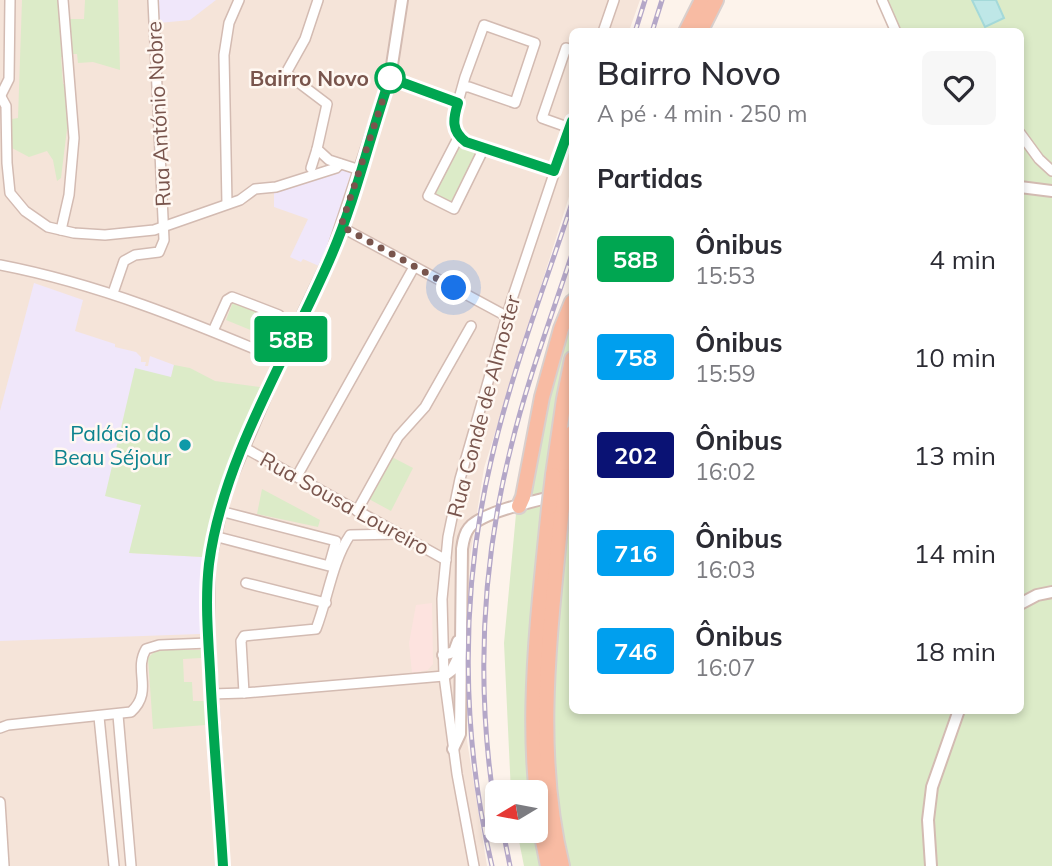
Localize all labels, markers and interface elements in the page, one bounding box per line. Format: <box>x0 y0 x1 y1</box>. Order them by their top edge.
street label: Rua António Nobre <box>140 21 176 207</box>
button: heart <box>922 51 996 125</box>
text: Bairro Novo <box>597 52 781 93</box>
marker: Bairro Novo <box>375 63 405 93</box>
place label: Bairro Novo <box>250 65 369 91</box>
text: A pé · 4 min · 250 m <box>597 99 807 128</box>
text: Partidas <box>597 162 703 195</box>
text: Ônibus <box>695 228 783 261</box>
text: 4 min <box>929 243 996 276</box>
text: 58B <box>613 244 658 274</box>
text: 15:53 <box>695 261 755 290</box>
your location <box>436 270 471 305</box>
street label: Rua Conde de Almoster <box>441 292 525 520</box>
line badge: 58B <box>251 316 331 362</box>
text: 58B <box>268 324 314 354</box>
text: Ônibus <box>695 326 783 359</box>
text: 10 min <box>914 341 996 374</box>
text: 758 <box>614 342 657 372</box>
text: 15:59 <box>695 359 755 388</box>
place label: Palácio do Beau Séjour <box>54 420 171 470</box>
text: Ônibus <box>695 424 783 457</box>
marker: Palácio do Beau Séjour <box>177 437 193 453</box>
text: 13 min <box>914 439 996 472</box>
text: 202 <box>614 440 657 470</box>
street label: Rua Sousa Loureiro <box>256 446 434 560</box>
text: 16:02 <box>695 457 755 486</box>
text: Ônibus <box>695 522 783 555</box>
text: 14 min <box>914 537 996 570</box>
text: 716 <box>614 538 657 568</box>
text: 16:03 <box>695 555 755 584</box>
text: Ônibus <box>695 620 783 653</box>
text: 18 min <box>914 635 996 668</box>
text: 746 <box>614 636 657 666</box>
text: 16:07 <box>695 653 755 682</box>
north arrow <box>485 780 548 844</box>
map controls <box>485 780 548 843</box>

